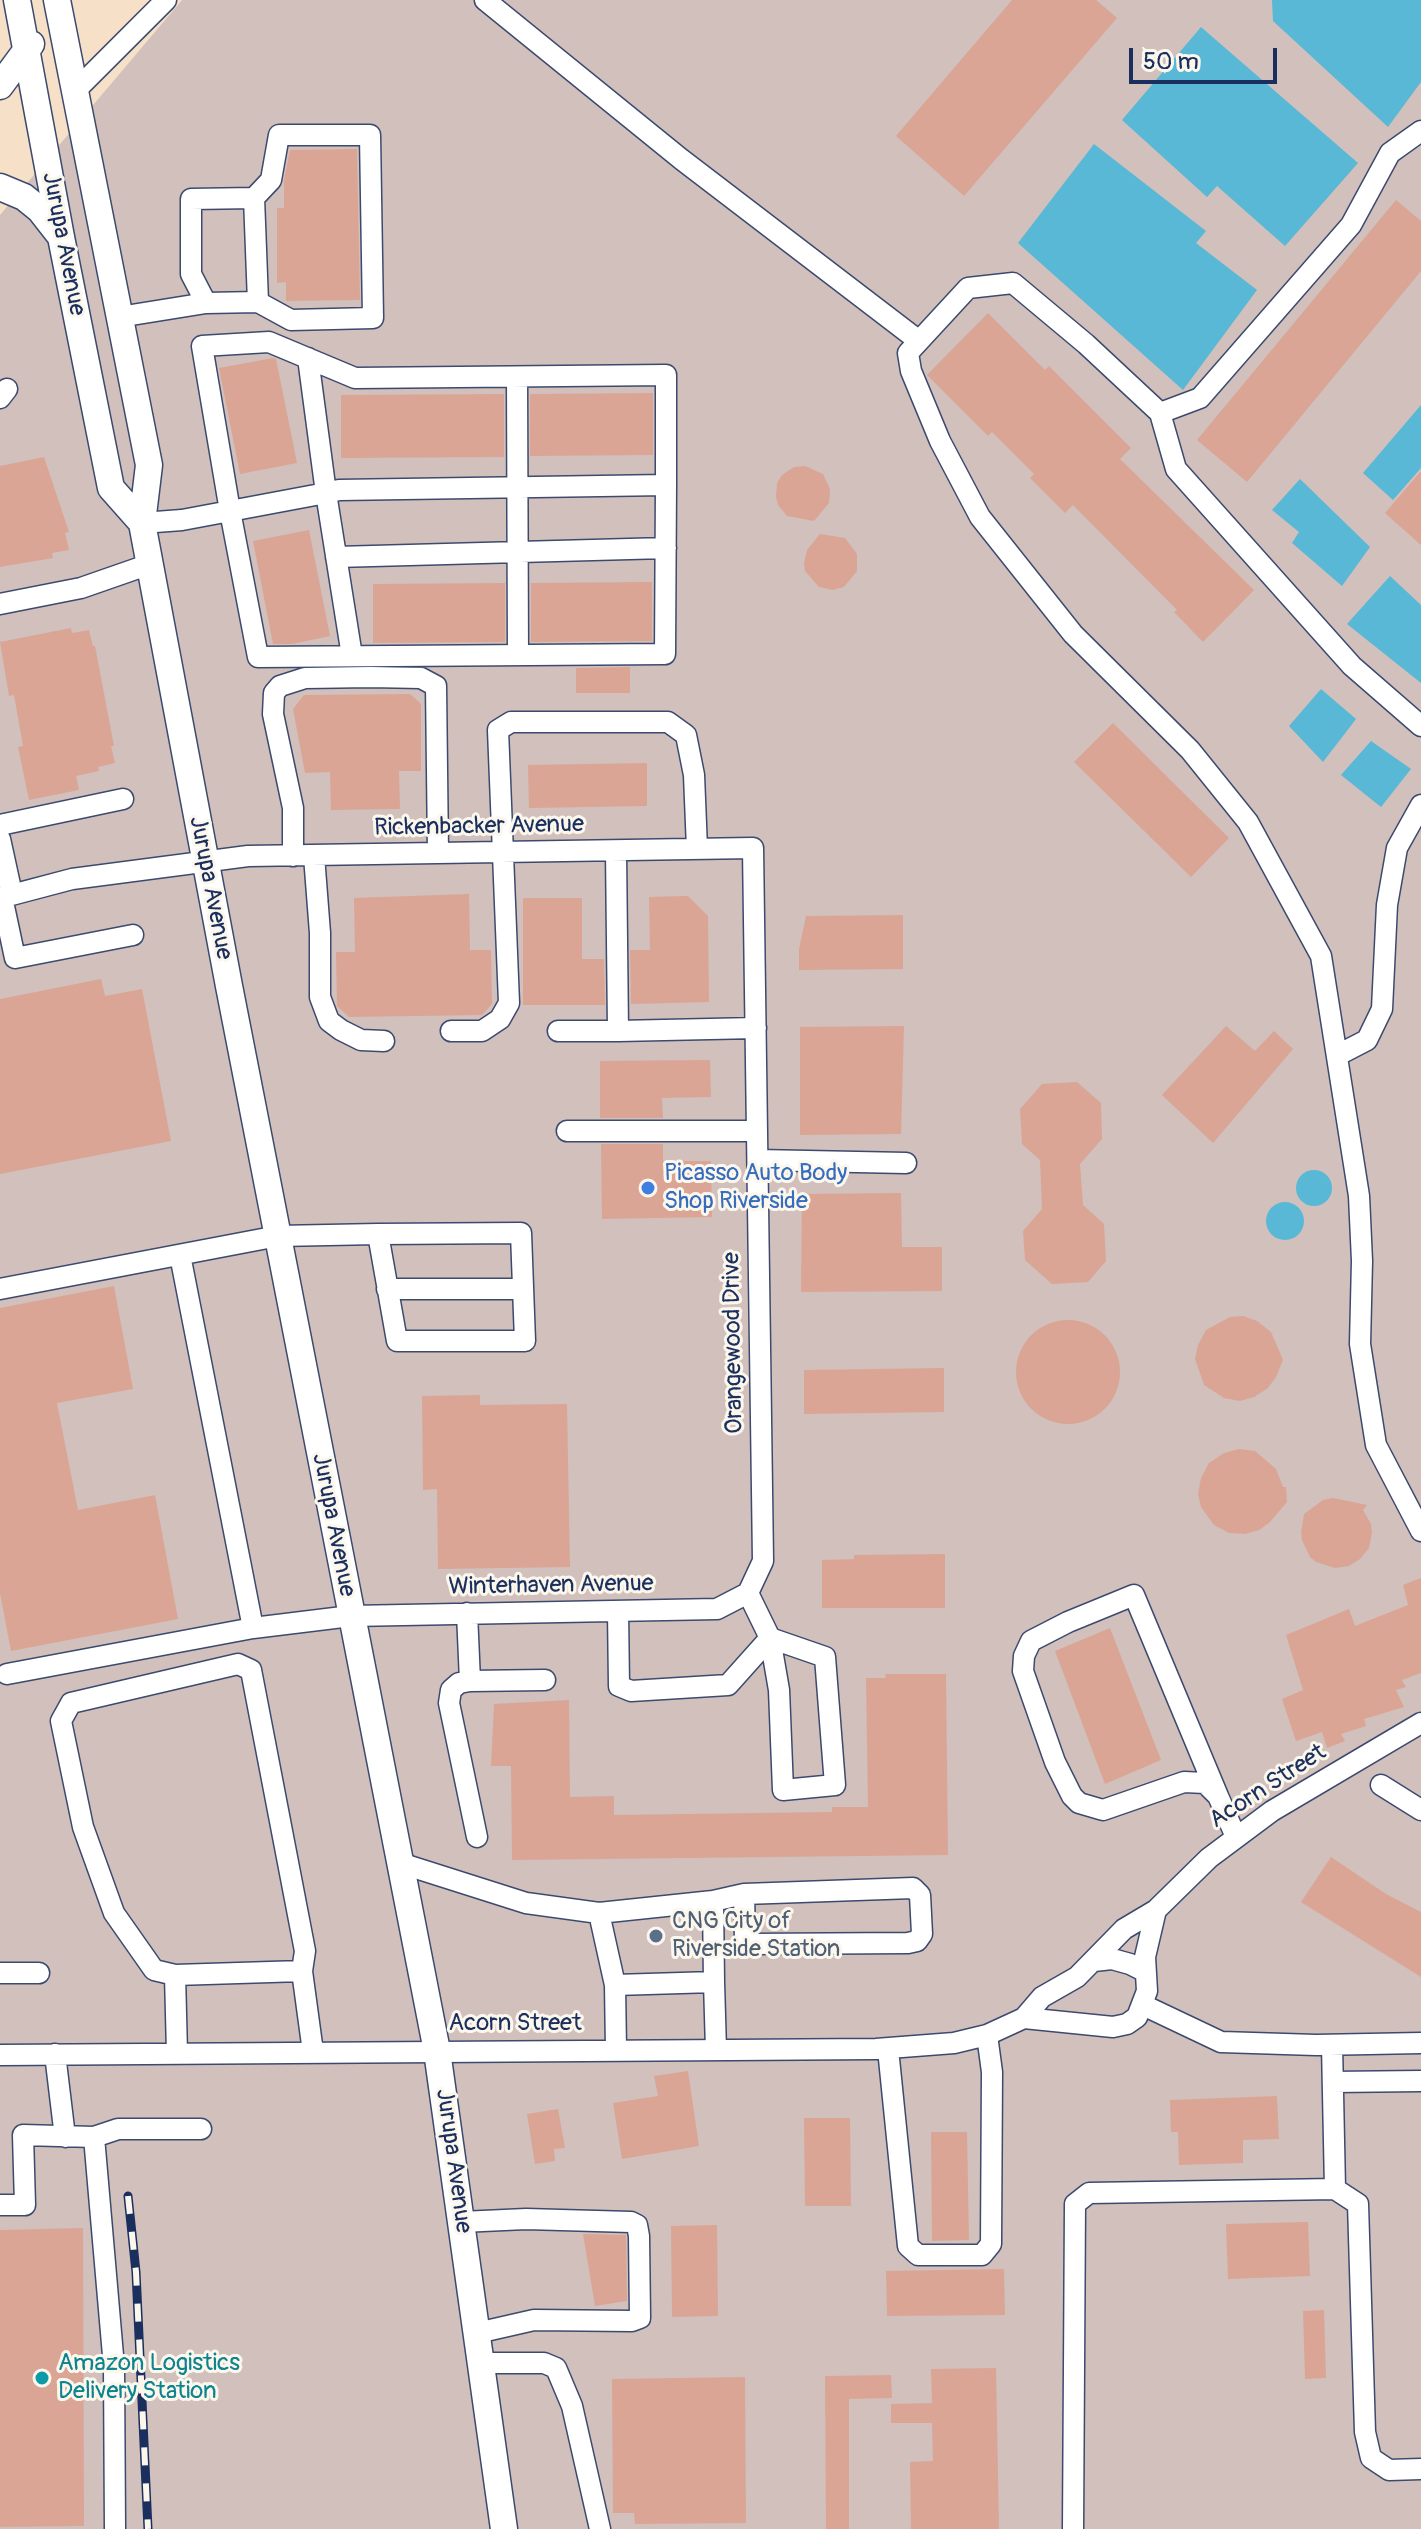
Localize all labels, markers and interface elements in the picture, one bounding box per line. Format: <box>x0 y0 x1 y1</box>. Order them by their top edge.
scale bar <box>1133 32 1281 82</box>
text: 50 m <box>1143 47 1199 76</box>
street label: Jurupa Avenue <box>35 170 91 318</box>
street label: Rickenbacker Avenue <box>374 811 584 843</box>
street label: Jurupa Avenue <box>182 814 238 962</box>
place label: Picasso Auto Body Shop Riverside <box>664 1160 847 1216</box>
marker: Picasso Auto Body Shop Riverside <box>639 1179 657 1197</box>
street label: Orangewood Drive <box>718 1252 750 1434</box>
street label: Jurupa Avenue <box>305 1451 361 1599</box>
street label: Winterhaven Avenue <box>448 1570 654 1602</box>
street label: Acorn Street <box>1204 1739 1332 1835</box>
place label: CNG City of Riverside Station <box>672 1908 840 1964</box>
marker: CNG City of Riverside Station <box>647 1927 665 1945</box>
street label: Acorn Street <box>448 2010 582 2038</box>
street label: Jurupa Avenue <box>429 2087 477 2235</box>
place label: Amazon Logistics Delivery Station <box>58 2350 240 2406</box>
marker: Amazon Logistics Delivery Station <box>33 2369 51 2387</box>

